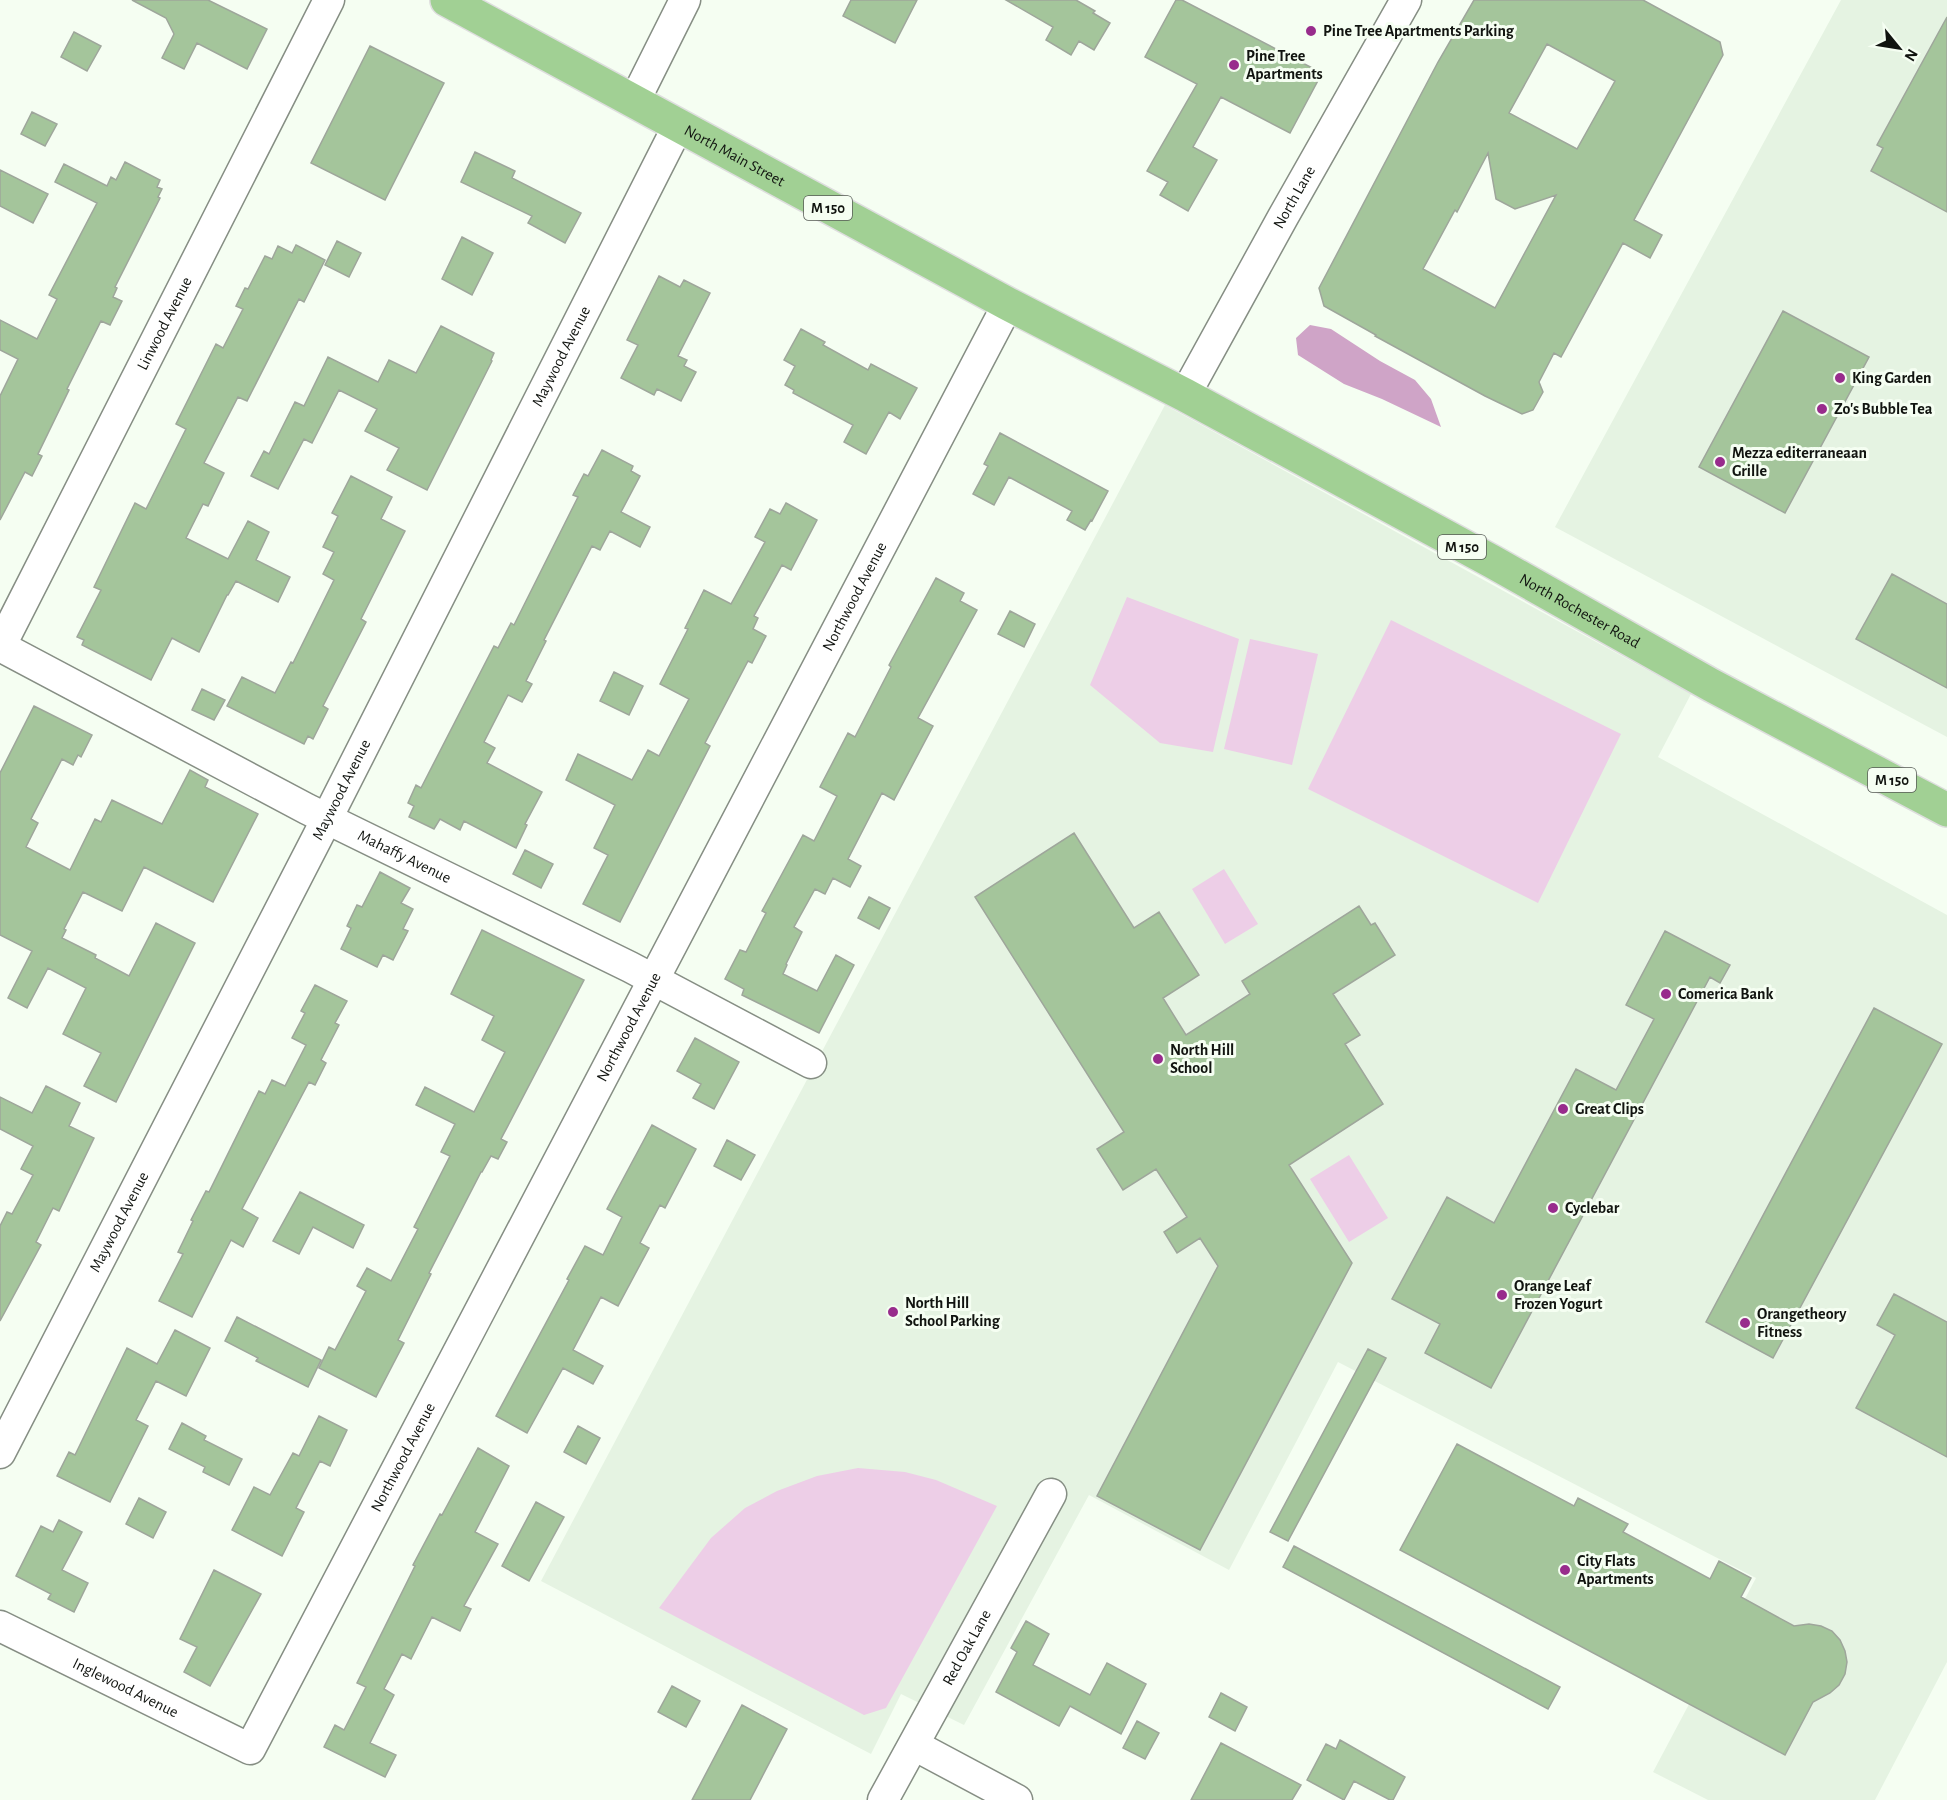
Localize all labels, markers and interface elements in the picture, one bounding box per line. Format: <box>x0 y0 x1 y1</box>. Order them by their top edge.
north arrow <box>1869 18 1929 78</box>
place label: Pine Tree Apartments Parking <box>1323 23 1515 39</box>
marker: Pine Tree Apartments Parking <box>1304 24 1318 38</box>
text: N <box>1901 46 1921 64</box>
place label: Pine Tree Apartments <box>1246 48 1323 82</box>
marker: Pine Tree Apartments <box>1227 58 1241 72</box>
street label: North Main Street <box>681 122 788 189</box>
street label: North Lane <box>1270 163 1318 231</box>
road number: M 150 <box>804 196 852 220</box>
street label: Linwood Avenue <box>134 274 195 373</box>
street label: Maywood Avenue <box>529 303 593 409</box>
place label: King Garden <box>1852 370 1931 386</box>
marker: King Garden <box>1833 371 1847 385</box>
place label: Zo's Bubble Tea <box>1834 401 1933 417</box>
marker: Zo's Bubble Tea <box>1815 402 1829 416</box>
place label: Mezza editerraneaan Grille <box>1732 445 1867 479</box>
marker: Mezza editerraneaan Grille <box>1713 455 1727 469</box>
road number: M 150 <box>1438 535 1486 559</box>
street label: Northwood Avenue <box>819 539 890 654</box>
street label: North Rochester Road <box>1517 571 1643 651</box>
street label: Maywood Avenue <box>309 737 374 843</box>
road number: M 150 <box>1868 768 1916 792</box>
street label: Mahaffy Avenue <box>355 827 454 886</box>
street label: Northwood Avenue <box>594 970 664 1084</box>
place label: Comerica Bank <box>1678 986 1773 1002</box>
marker: Comerica Bank <box>1659 987 1673 1001</box>
place label: North Hill School <box>1170 1042 1234 1076</box>
marker: North Hill School <box>1151 1052 1165 1066</box>
place label: Great Clips <box>1575 1101 1644 1117</box>
marker: Great Clips <box>1556 1102 1570 1116</box>
street label: Maywood Avenue <box>87 1169 152 1275</box>
place label: Cyclebar <box>1565 1200 1620 1217</box>
marker: Cyclebar <box>1546 1201 1560 1215</box>
place label: Orange Leaf Frozen Yogurt <box>1514 1278 1603 1312</box>
marker: Orange Leaf Frozen Yogurt <box>1495 1288 1509 1302</box>
place label: North Hill School Parking <box>905 1295 1001 1329</box>
marker: North Hill School Parking <box>886 1305 900 1319</box>
place label: Orangetheory Fitness <box>1757 1306 1847 1340</box>
marker: Orangetheory Fitness <box>1738 1316 1752 1330</box>
street label: Northwood Avenue <box>368 1400 438 1514</box>
place label: City Flats Apartments <box>1577 1553 1654 1587</box>
marker: City Flats Apartments <box>1558 1563 1572 1577</box>
street label: Red Oak Lane <box>940 1607 994 1688</box>
street label: Inglewood Avenue <box>70 1655 181 1720</box>

